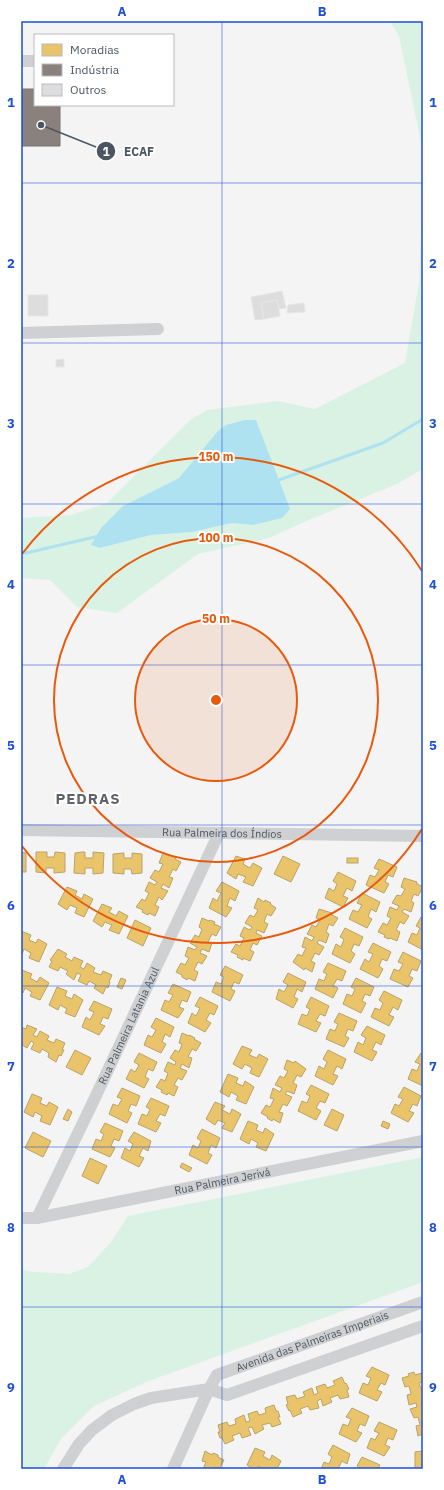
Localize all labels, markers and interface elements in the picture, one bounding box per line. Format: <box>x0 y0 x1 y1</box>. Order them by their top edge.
text: A <box>118 3 127 20</box>
text: B <box>318 3 327 20</box>
legend <box>34 34 174 106</box>
text: Moradias <box>70 42 120 57</box>
text: Indústria <box>70 62 120 77</box>
text: Outros <box>70 82 107 97</box>
text: 1 <box>7 94 15 111</box>
text: 1 <box>429 94 437 111</box>
callout: ECAF <box>96 139 162 163</box>
text: 1 <box>102 144 110 159</box>
text: ECAF <box>124 144 154 159</box>
text: 2 <box>7 255 15 272</box>
text: 2 <box>429 255 437 272</box>
text: 3 <box>7 415 15 432</box>
text: 3 <box>429 415 437 432</box>
text: 150 m <box>198 449 234 464</box>
text: 100 m <box>198 530 234 545</box>
text: 4 <box>7 576 15 593</box>
text: 4 <box>429 576 437 593</box>
text: 50 m <box>202 611 230 626</box>
centre of rings <box>209 693 223 707</box>
text: 5 <box>7 737 15 754</box>
text: 5 <box>429 737 437 754</box>
district label: PEDRAS <box>55 789 121 808</box>
street label: Rua Palmeira dos Índios <box>162 825 282 841</box>
text: 6 <box>7 897 15 914</box>
text: 6 <box>429 897 437 914</box>
street label: Rua Palmeira Latania Azul <box>95 965 162 1087</box>
text: 7 <box>7 1058 15 1075</box>
text: 7 <box>429 1058 437 1075</box>
street label: Rua Palmeira Jerivá <box>173 1165 272 1197</box>
text: 8 <box>7 1219 15 1236</box>
text: 8 <box>429 1219 437 1236</box>
street label: Avenida das Palmeiras Imperiais <box>234 1308 391 1375</box>
text: 9 <box>7 1379 15 1396</box>
text: 9 <box>429 1379 437 1396</box>
text: A <box>118 1471 127 1488</box>
text: B <box>318 1471 327 1488</box>

